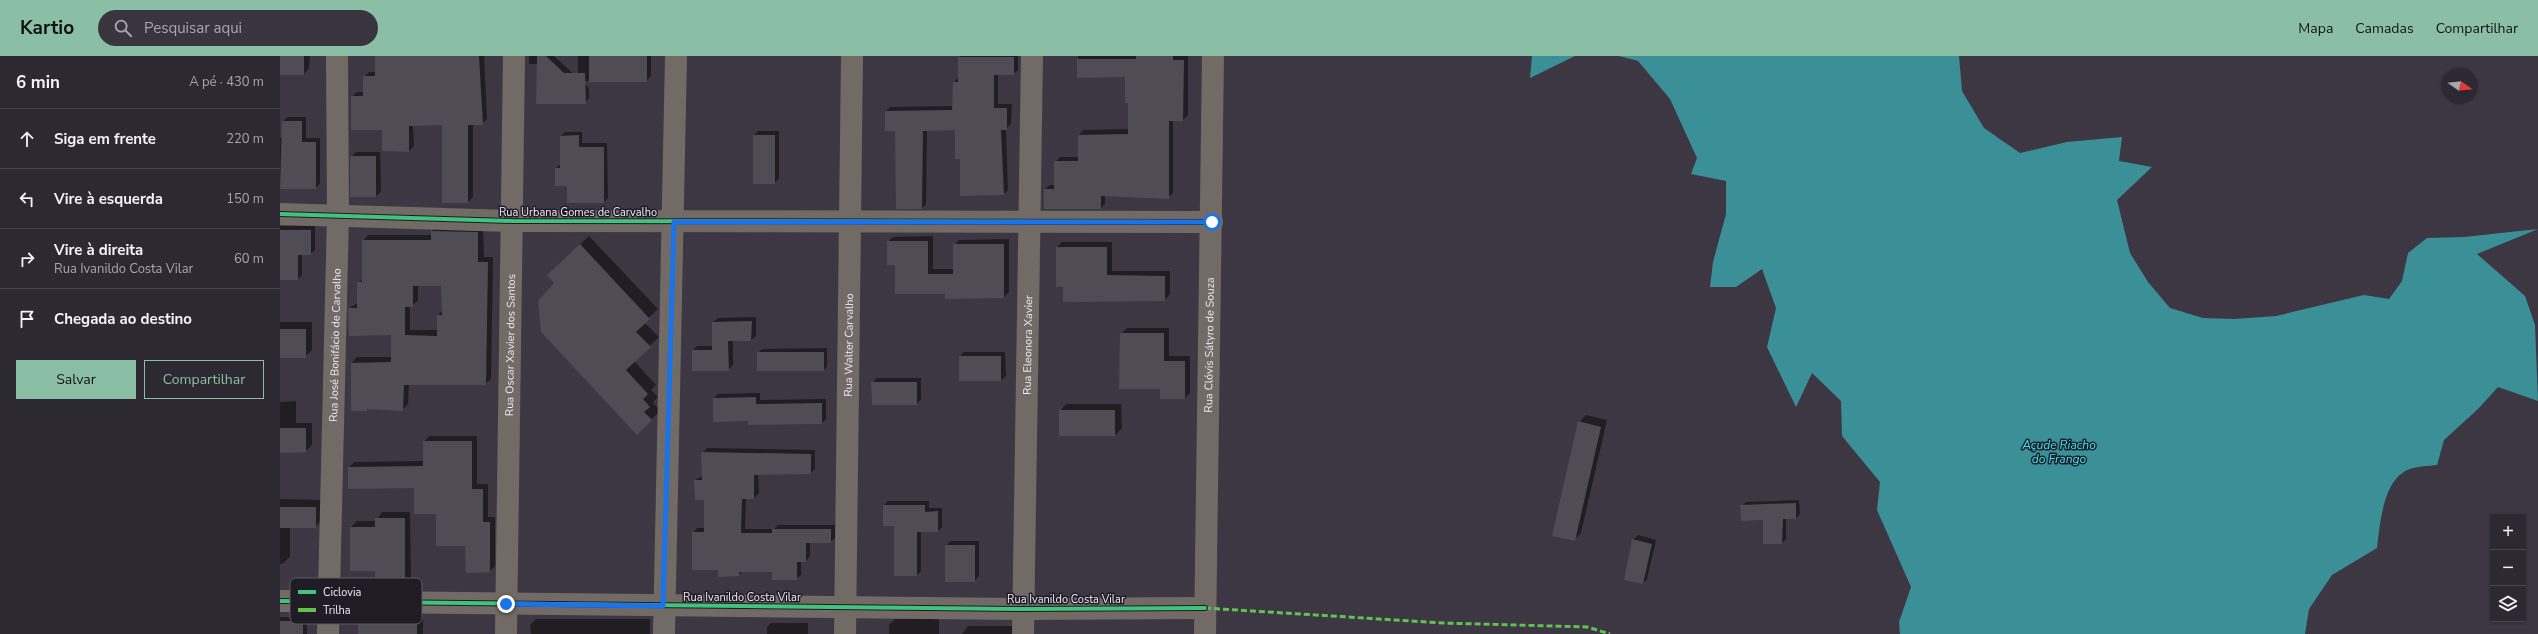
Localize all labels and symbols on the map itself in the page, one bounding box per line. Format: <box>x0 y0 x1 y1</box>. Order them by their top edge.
north arrow <box>2442 68 2478 104</box>
street label: Rua Urbana Gomes de Carvalho <box>499 205 657 220</box>
route start <box>1203 213 1221 231</box>
street label: Rua José Bonifácio de Carvalho <box>326 268 345 422</box>
street label: Rua Oscar Xavier dos Santos <box>502 274 519 416</box>
street label: Rua Clóvis Sátyro de Souza <box>1201 277 1218 413</box>
street label: Rua Walter Carvalho <box>841 293 857 397</box>
street label: Rua Eleonora Xavier <box>1020 295 1036 395</box>
water label: Açude Riacho do Frango <box>2021 437 2096 467</box>
legend <box>290 578 422 624</box>
text: Ciclovia <box>323 585 362 600</box>
street label: Rua Ivanildo Costa Vilar <box>683 590 801 605</box>
street label: Rua Ivanildo Costa Vilar <box>1007 592 1125 607</box>
route end <box>497 595 515 613</box>
text: Trilha <box>323 603 351 618</box>

